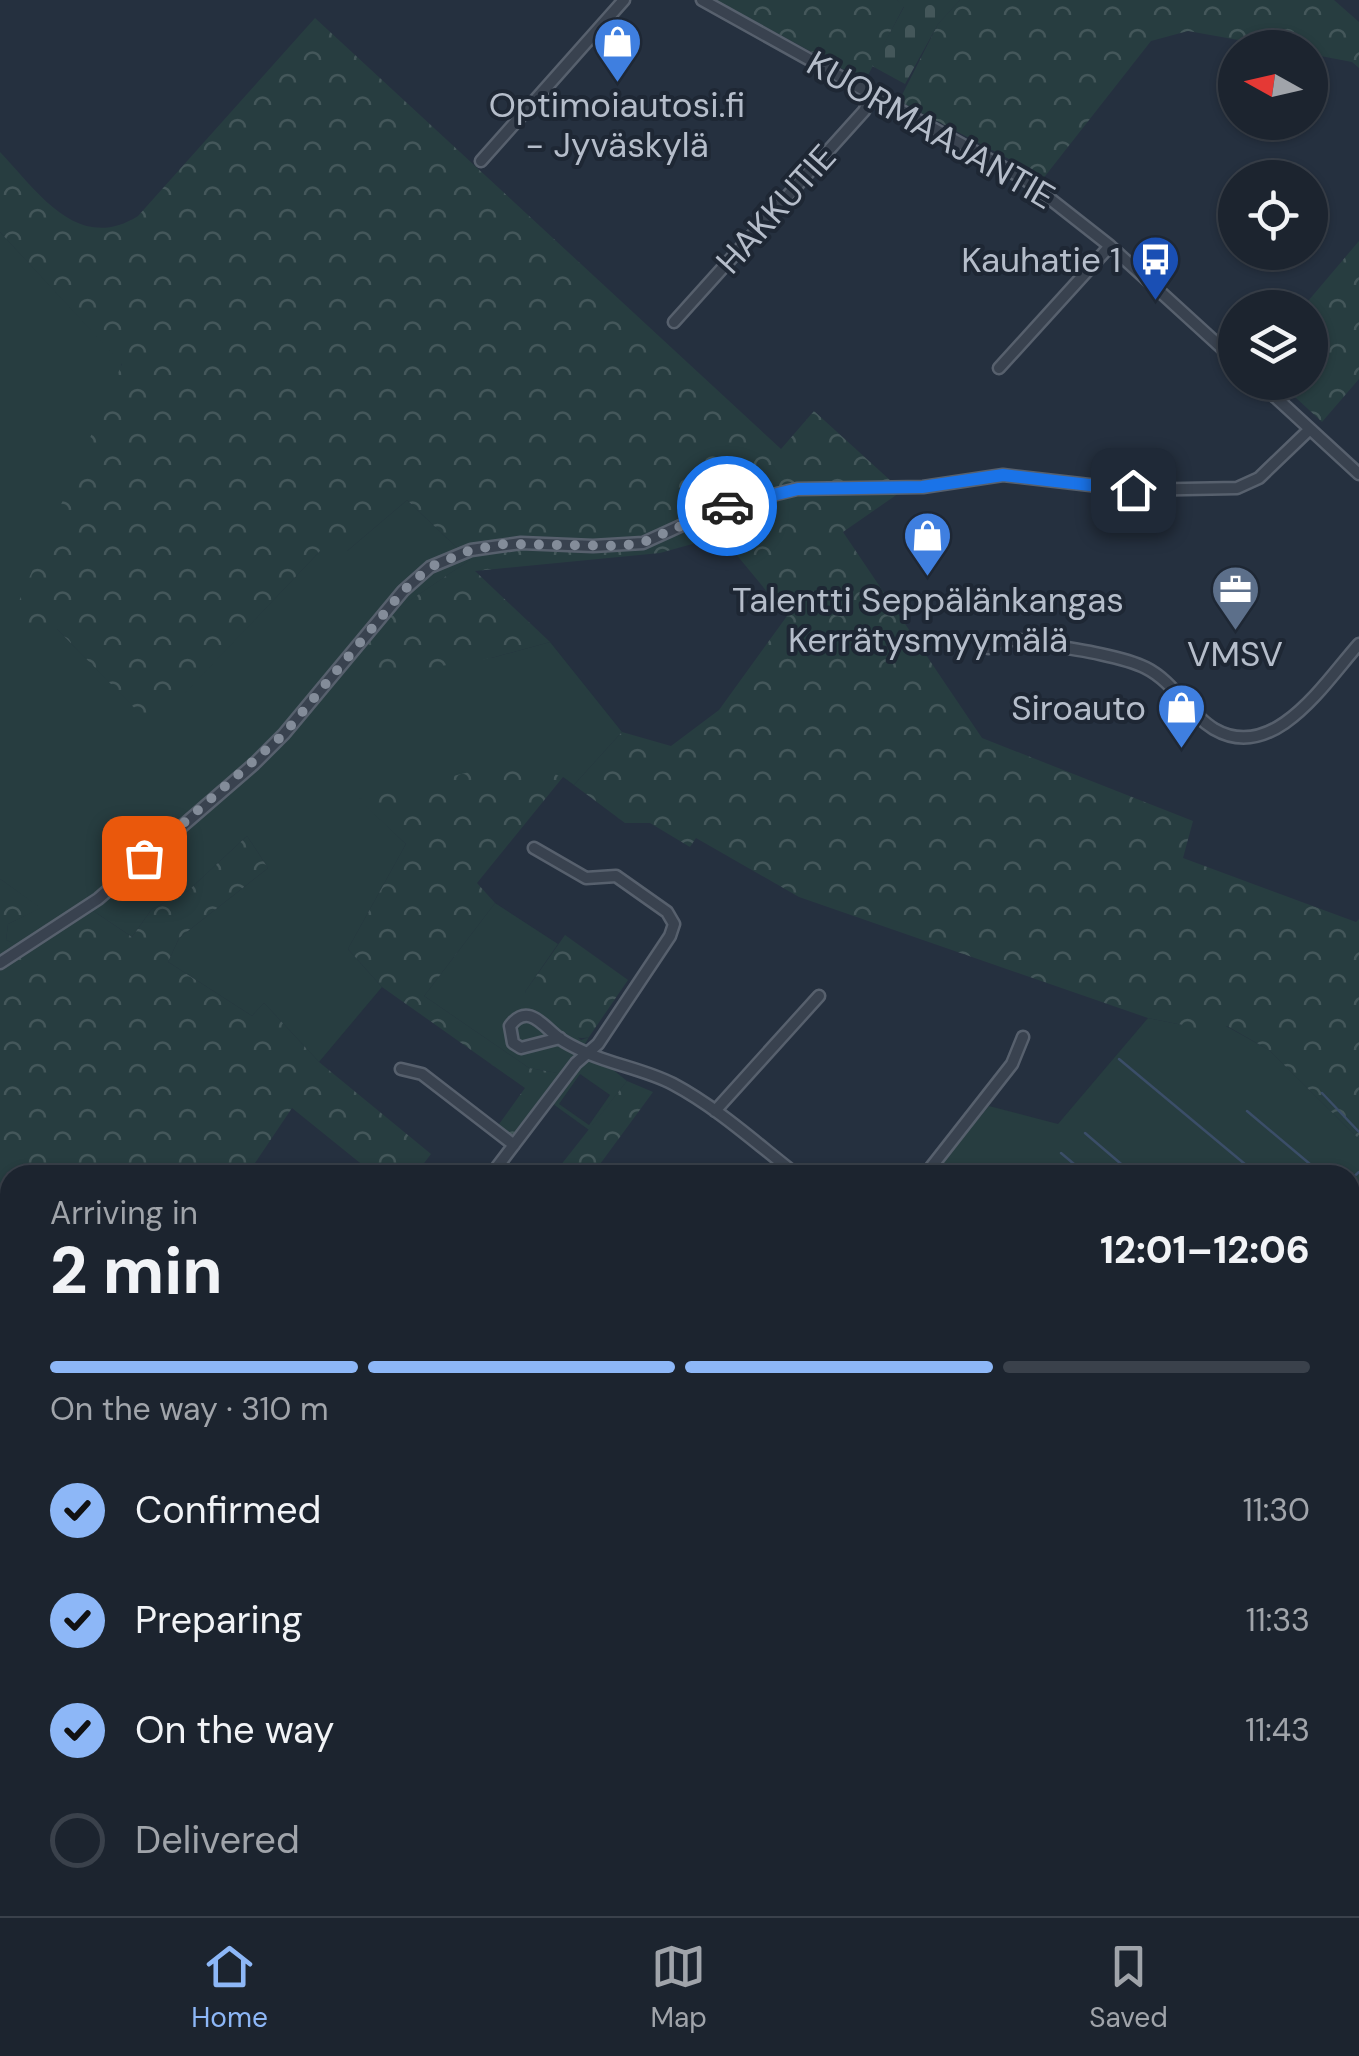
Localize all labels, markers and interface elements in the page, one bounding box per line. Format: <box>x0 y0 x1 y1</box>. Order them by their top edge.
shop icon: Optimoiautosi.fi - Jyväskylä <box>591 15 643 83</box>
north arrow <box>1218 30 1328 140</box>
map controls <box>1218 30 1328 400</box>
street label: KUORMAAJANTIE <box>799 40 1063 220</box>
place label: Optimoiautosi.fi - Jyväskylä <box>489 82 745 168</box>
street label: HAKKUTIE <box>706 135 846 283</box>
button: locate <box>1218 160 1328 270</box>
bus stop icon: Kauhatie 1 <box>1130 234 1182 302</box>
place label: Kauhatie 1 <box>961 237 1121 283</box>
button: layers <box>1218 290 1328 400</box>
pin <box>1091 448 1176 533</box>
courier <box>677 456 777 556</box>
icon: home <box>1106 463 1161 518</box>
icon: car <box>700 479 755 534</box>
shop icon: Talentti Seppälänkangas Kerrätysmyymälä <box>902 510 954 578</box>
office icon: VMSV <box>1209 564 1261 632</box>
place label: Talentti Seppälänkangas Kerrätysmyymälä <box>732 577 1124 663</box>
place label: VMSV <box>1187 631 1283 677</box>
shop icon: Siroauto <box>1155 682 1207 750</box>
place label: Siroauto <box>1011 685 1146 731</box>
pin <box>102 816 187 901</box>
icon: bag <box>117 831 172 886</box>
text: Arriving in <box>50 1192 198 1234</box>
text: 12:01–12:06 <box>1100 1225 1310 1275</box>
text: 2 min <box>50 1229 223 1313</box>
text: On the way · 310 m <box>50 1388 328 1430</box>
icon: check <box>50 1483 105 1538</box>
text: Confirmed <box>135 1485 321 1535</box>
text: 11:30 <box>1243 1489 1310 1531</box>
icon: check <box>50 1593 105 1648</box>
text: Preparing <box>135 1595 303 1645</box>
text: 11:33 <box>1246 1599 1310 1641</box>
icon: check <box>50 1703 105 1758</box>
text: On the way <box>135 1705 334 1755</box>
text: 11:43 <box>1245 1709 1310 1751</box>
text: Delivered <box>135 1815 300 1865</box>
tab: Home <box>191 1939 268 2036</box>
tab: Map <box>650 1939 707 2036</box>
tab: Saved <box>1089 1939 1168 2036</box>

